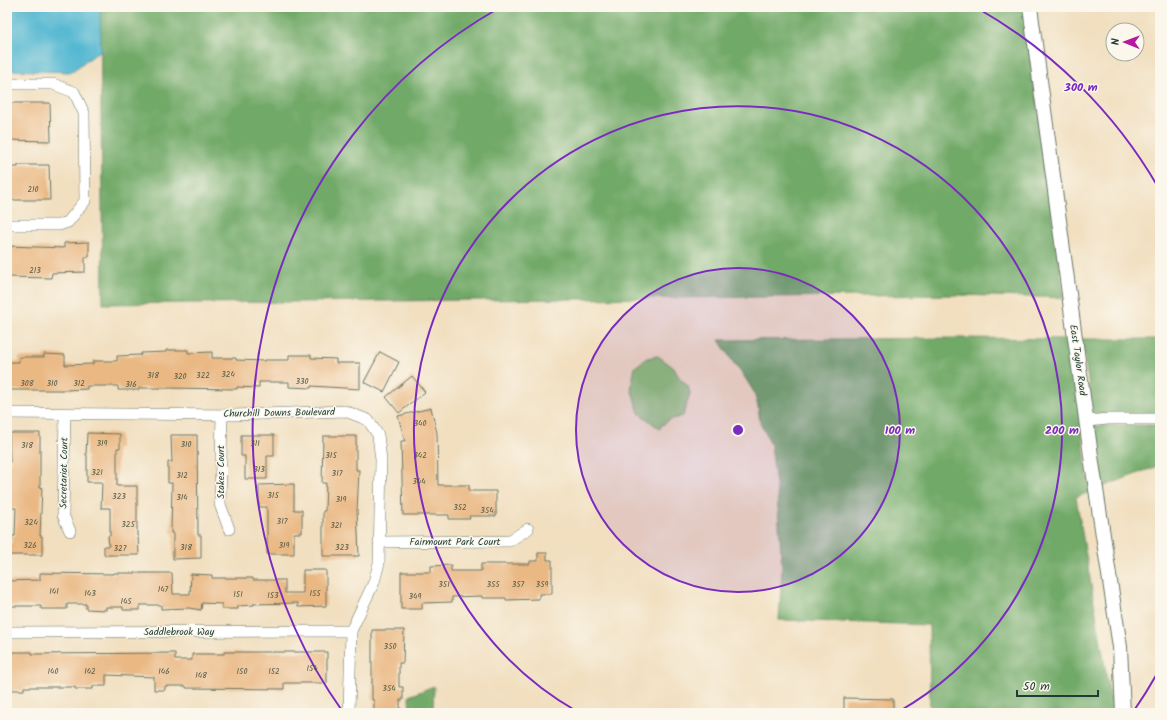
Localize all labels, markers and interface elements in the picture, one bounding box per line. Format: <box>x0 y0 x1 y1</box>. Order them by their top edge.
north arrow <box>1105 22 1145 62</box>
text: N <box>1107 38 1125 45</box>
text: 300 m <box>1063 78 1098 97</box>
house number: 210 <box>27 183 39 196</box>
house number: 213 <box>29 264 41 277</box>
street label: East Taylor Road <box>1065 323 1091 398</box>
house number: 324 <box>221 368 235 381</box>
house number: 318 <box>147 369 159 382</box>
house number: 322 <box>196 369 210 382</box>
house number: 320 <box>173 370 187 383</box>
house number: 330 <box>295 375 309 388</box>
house number: 308 <box>20 377 34 390</box>
house number: 310 <box>46 377 58 390</box>
house number: 312 <box>73 377 85 390</box>
house number: 316 <box>125 378 137 391</box>
street label: Churchill Downs Boulevard <box>223 404 336 422</box>
house number: 340 <box>414 417 426 430</box>
text: 100 m <box>885 421 915 440</box>
text: 200 m <box>1045 421 1079 440</box>
centre of rings <box>731 423 745 437</box>
street label: Secretariat Court <box>55 437 73 509</box>
house number: 319 <box>97 437 108 450</box>
house number: 311 <box>250 437 260 450</box>
house number: 310 <box>180 438 192 451</box>
house number: 318 <box>21 439 33 452</box>
street label: Stakes Court <box>213 445 229 499</box>
house number: 315 <box>325 449 337 462</box>
house number: 342 <box>413 449 427 462</box>
house number: 313 <box>253 463 265 476</box>
house number: 321 <box>91 466 103 479</box>
house number: 317 <box>332 467 343 480</box>
house number: 312 <box>176 469 188 482</box>
house number: 344 <box>412 475 426 488</box>
house number: 315 <box>267 489 279 502</box>
house number: 323 <box>112 490 126 503</box>
house number: 314 <box>176 491 188 504</box>
house number: 319 <box>336 493 347 506</box>
house number: 352 <box>453 501 467 514</box>
house number: 354 <box>480 504 494 517</box>
house number: 317 <box>277 515 288 528</box>
house number: 324 <box>24 516 38 529</box>
house number: 325 <box>121 518 135 531</box>
house number: 321 <box>330 519 342 532</box>
street label: Fairmount Park Court <box>410 534 501 550</box>
house number: 326 <box>23 539 37 552</box>
house number: 319 <box>279 539 290 552</box>
house number: 318 <box>180 541 192 554</box>
house number: 323 <box>335 541 349 554</box>
house number: 327 <box>114 542 127 555</box>
house number: 351 <box>438 578 450 591</box>
house number: 355 <box>486 578 500 591</box>
house number: 357 <box>512 578 525 591</box>
house number: 359 <box>536 578 548 591</box>
house number: 147 <box>158 583 169 596</box>
house number: 141 <box>49 585 59 598</box>
house number: 143 <box>84 587 96 600</box>
house number: 155 <box>309 587 321 600</box>
house number: 151 <box>233 588 243 601</box>
house number: 153 <box>267 589 279 602</box>
house number: 349 <box>409 590 422 603</box>
house number: 145 <box>120 595 132 608</box>
street label: Saddlebrook Way <box>144 624 215 640</box>
house number: 350 <box>384 640 396 653</box>
house number: 154 <box>306 662 318 675</box>
house number: 140 <box>48 665 58 678</box>
house number: 142 <box>84 665 96 678</box>
house number: 146 <box>158 665 170 678</box>
house number: 150 <box>237 665 247 678</box>
house number: 152 <box>268 665 280 678</box>
house number: 148 <box>195 669 207 682</box>
scale bar <box>1017 672 1098 698</box>
text: 50 m <box>1023 677 1050 696</box>
house number: 354 <box>382 682 396 695</box>

